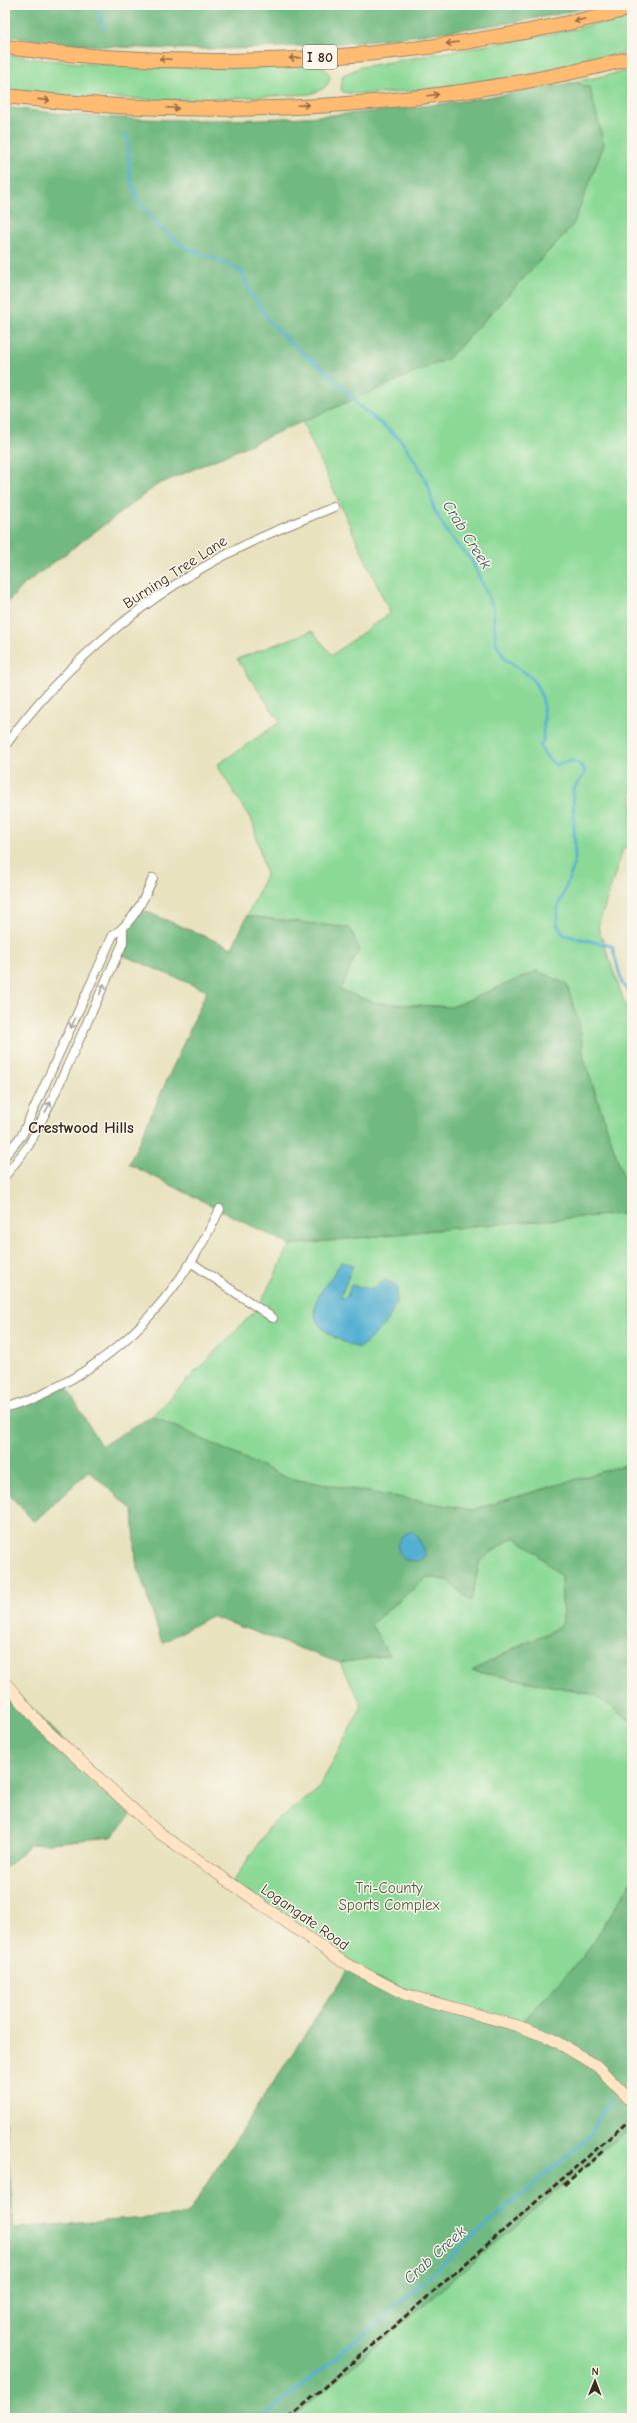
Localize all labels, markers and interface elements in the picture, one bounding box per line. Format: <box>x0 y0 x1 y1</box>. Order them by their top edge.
one-way arrow <box>574 17 587 25</box>
one-way arrow <box>446 39 459 47</box>
road number: I 80 <box>303 45 337 69</box>
one-way arrow <box>289 54 302 61</box>
one-way arrow <box>159 55 172 63</box>
one-way arrow <box>426 91 439 98</box>
one-way arrow <box>37 96 50 104</box>
one-way arrow <box>296 102 309 109</box>
one-way arrow <box>166 104 179 112</box>
water label: Crab Creek <box>439 497 495 573</box>
street label: Burning Tree Lane <box>120 531 231 612</box>
one-way arrow <box>99 984 106 996</box>
one-way arrow <box>68 1017 76 1029</box>
one-way arrow <box>45 1102 52 1114</box>
district label: Crestwood Hills <box>28 1119 134 1137</box>
park label: Tri-County Sports Complex <box>338 1879 440 1914</box>
street label: Logangate Road <box>257 1880 353 1954</box>
water label: Crab Creek <box>400 2222 470 2288</box>
north arrow <box>575 2361 615 2401</box>
text: N <box>591 2365 599 2378</box>

